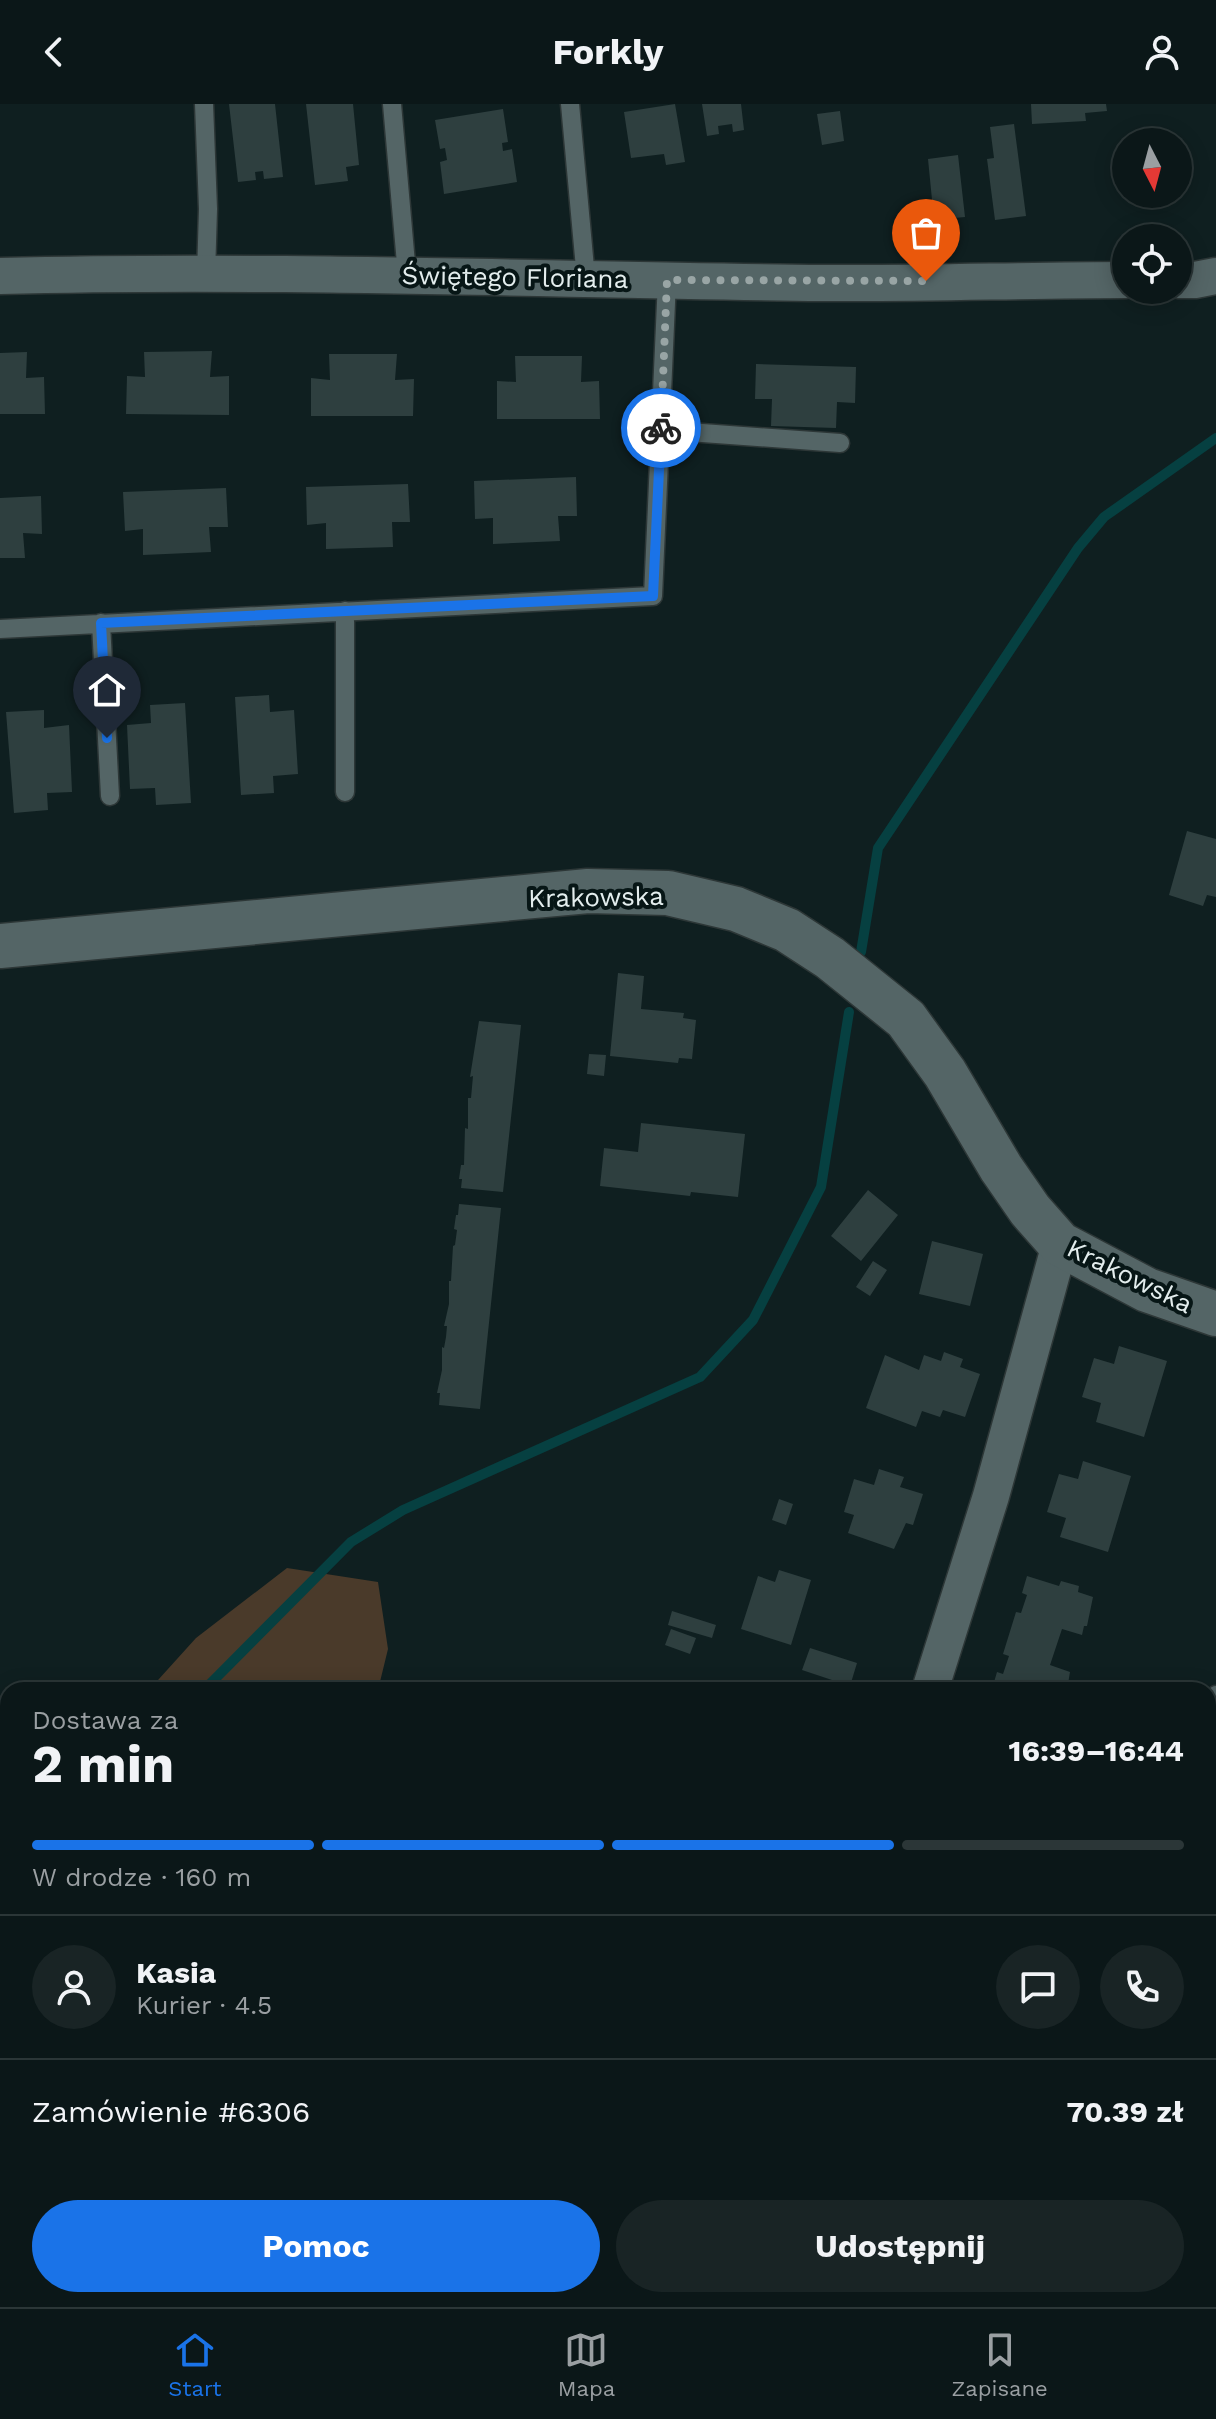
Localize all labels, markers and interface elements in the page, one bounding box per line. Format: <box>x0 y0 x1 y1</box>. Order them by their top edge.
icon: back <box>32 30 76 74</box>
icon: person <box>1140 30 1184 74</box>
text: Forkly <box>552 31 664 73</box>
north arrow <box>1112 128 1192 208</box>
map controls <box>1112 128 1192 304</box>
pin <box>892 199 960 281</box>
icon: bag <box>904 211 948 255</box>
button: locate <box>1112 224 1192 304</box>
street label: Świętego Floriana <box>401 260 629 294</box>
courier <box>621 388 701 468</box>
icon: bike <box>639 406 683 450</box>
pin <box>73 656 141 738</box>
icon: home <box>85 668 129 712</box>
street label: Krakowska <box>528 881 664 913</box>
street label: Krakowska <box>1062 1233 1198 1319</box>
text: Dostawa za <box>32 1705 178 1735</box>
text: 16:39–16:44 <box>1008 1733 1184 1768</box>
text: 2 min <box>32 1734 174 1795</box>
text: W drodze · 160 m <box>32 1862 251 1892</box>
button: person <box>32 1945 116 2029</box>
button: chat <box>996 1945 1080 2029</box>
button: phone <box>1100 1945 1184 2029</box>
text: Kasia <box>136 1955 216 1990</box>
text: Kurier · 4.5 <box>136 1990 272 2020</box>
text: Zamówienie #6306 <box>32 2094 310 2129</box>
text: 70.39 zł <box>1066 2094 1184 2129</box>
button: Pomoc <box>32 2200 600 2292</box>
button: Udostępnij <box>616 2200 1184 2292</box>
tab: Start <box>168 2328 221 2401</box>
tab: Mapa <box>558 2328 615 2401</box>
tab: Zapisane <box>951 2328 1048 2401</box>

